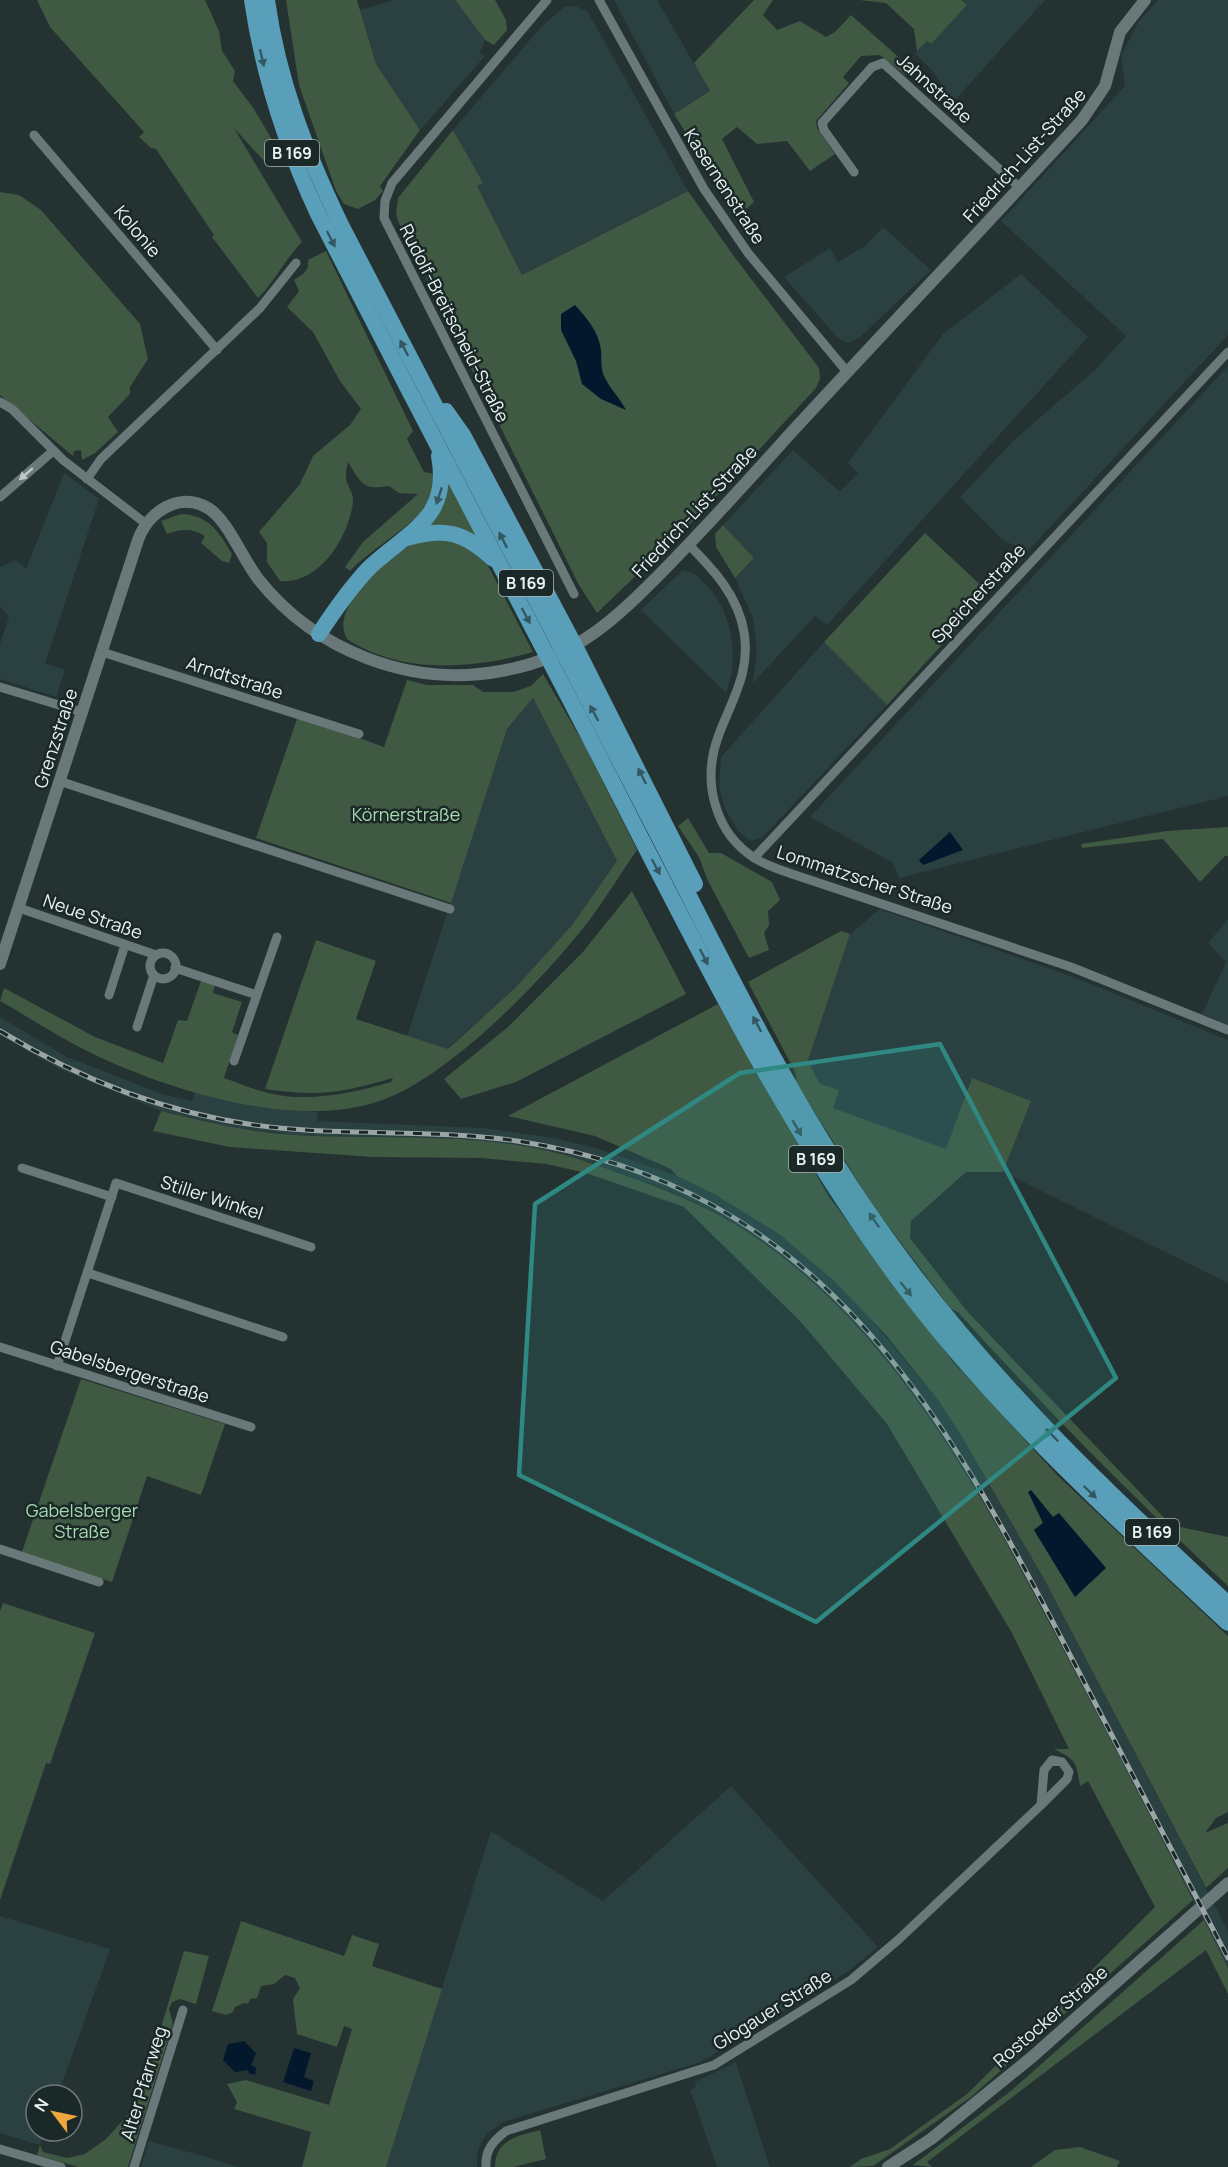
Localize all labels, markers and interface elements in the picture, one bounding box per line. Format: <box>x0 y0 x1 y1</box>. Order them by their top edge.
one-way arrow <box>258 48 268 67</box>
street label: Jahnstraße <box>892 48 978 128</box>
street label: Friedrich-List-Straße <box>957 83 1091 227</box>
street label: Kasernenstraße <box>679 124 771 248</box>
road number: B 169 <box>265 140 319 166</box>
street label: Kolonie <box>109 200 167 262</box>
street label: Rudolf-Breitscheid-Straße <box>394 220 516 426</box>
one-way arrow <box>326 231 336 248</box>
one-way arrow <box>400 340 409 357</box>
street label: Friedrich-List-Straße <box>626 439 762 583</box>
one-way arrow <box>19 467 34 481</box>
one-way arrow <box>434 487 443 505</box>
one-way arrow <box>499 531 509 549</box>
street label: Speicherstraße <box>926 538 1030 648</box>
road number: B 169 <box>499 570 553 596</box>
one-way arrow <box>521 607 531 624</box>
street label: Arndtstraße <box>184 650 286 704</box>
street label: Grenzstraße <box>28 685 82 791</box>
one-way arrow <box>589 704 599 721</box>
one-way arrow <box>637 768 646 785</box>
park label: Körnerstraße <box>352 802 460 826</box>
street label: Lommatzscher Straße <box>774 839 956 919</box>
one-way arrow <box>651 859 661 876</box>
street label: Neue Straße <box>40 888 146 944</box>
one-way arrow <box>699 949 709 966</box>
one-way arrow <box>752 1015 762 1032</box>
one-way arrow <box>792 1120 802 1137</box>
road number: B 169 <box>789 1146 843 1172</box>
street label: Stiller Winkel <box>158 1169 266 1225</box>
one-way arrow <box>868 1213 880 1229</box>
one-way arrow <box>900 1282 912 1297</box>
street label: Gabelsbergerstraße <box>47 1334 213 1408</box>
one-way arrow <box>1045 1427 1059 1442</box>
one-way arrow <box>1082 1485 1097 1499</box>
park label: Gabelsberger Straße <box>26 1498 139 1543</box>
road number: B 169 <box>1125 1519 1179 1545</box>
street label: Rostocker Straße <box>988 1960 1112 2072</box>
street label: Glogauer Straße <box>708 1963 836 2055</box>
street label: Alter Pfarrweg <box>114 2023 172 2143</box>
north arrow <box>24 2083 84 2143</box>
text: N <box>29 2094 54 2116</box>

